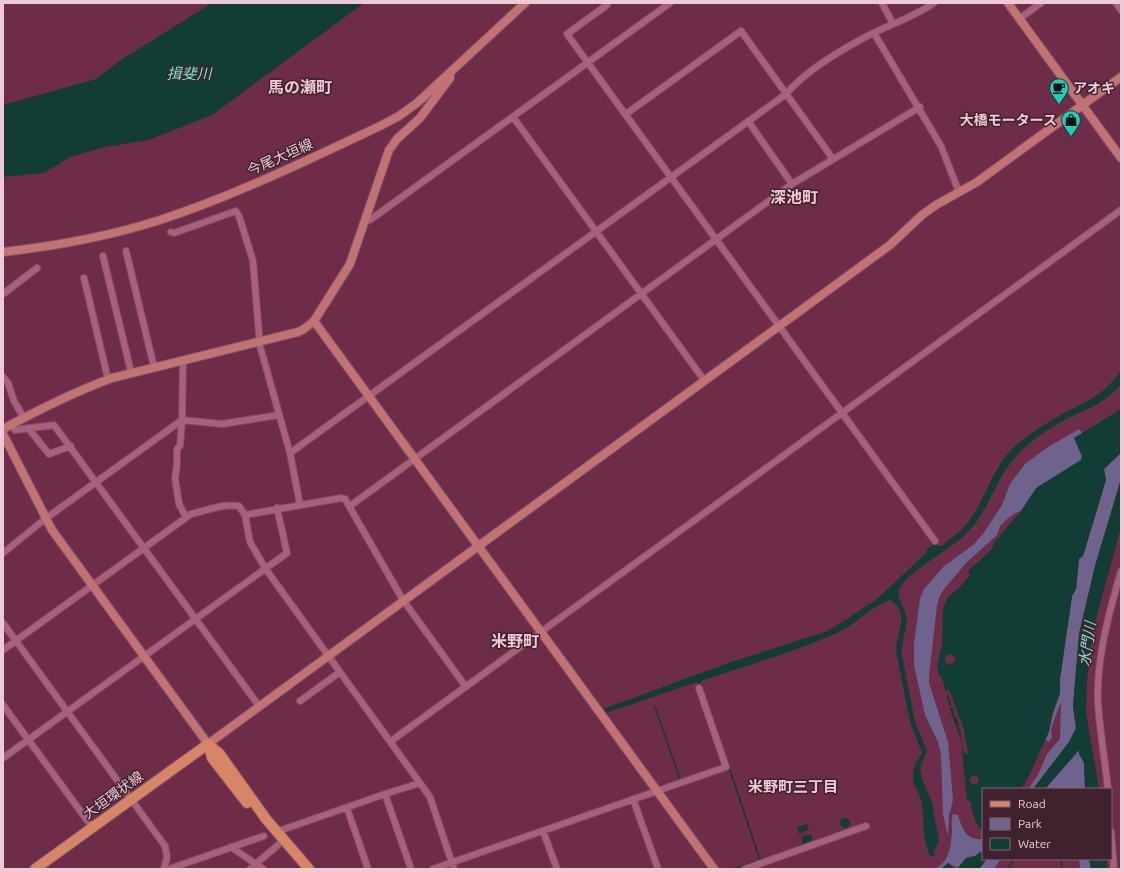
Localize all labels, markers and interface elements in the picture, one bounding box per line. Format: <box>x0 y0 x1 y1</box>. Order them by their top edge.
water label: 揖斐川 <box>166 65 213 82</box>
cafe icon: アオキ <box>1048 77 1070 105</box>
district label: 馬の瀬町 <box>268 78 332 96</box>
place label: アオキ <box>1073 80 1115 96</box>
shop icon: 大橋モータース <box>1060 109 1082 137</box>
place label: 大橋モータース <box>960 112 1057 128</box>
street label: 今尾大垣線 <box>245 135 315 179</box>
district label: 深池町 <box>770 188 818 206</box>
water label: 水門川 <box>1075 619 1099 667</box>
district label: 米野町 <box>491 632 539 650</box>
street label: 大垣環状線 <box>80 768 146 822</box>
district label: 米野町三丁目 <box>748 778 838 795</box>
legend <box>982 788 1112 860</box>
text: Road <box>1018 797 1046 810</box>
text: Park <box>1018 817 1042 830</box>
text: Water <box>1018 837 1051 850</box>

